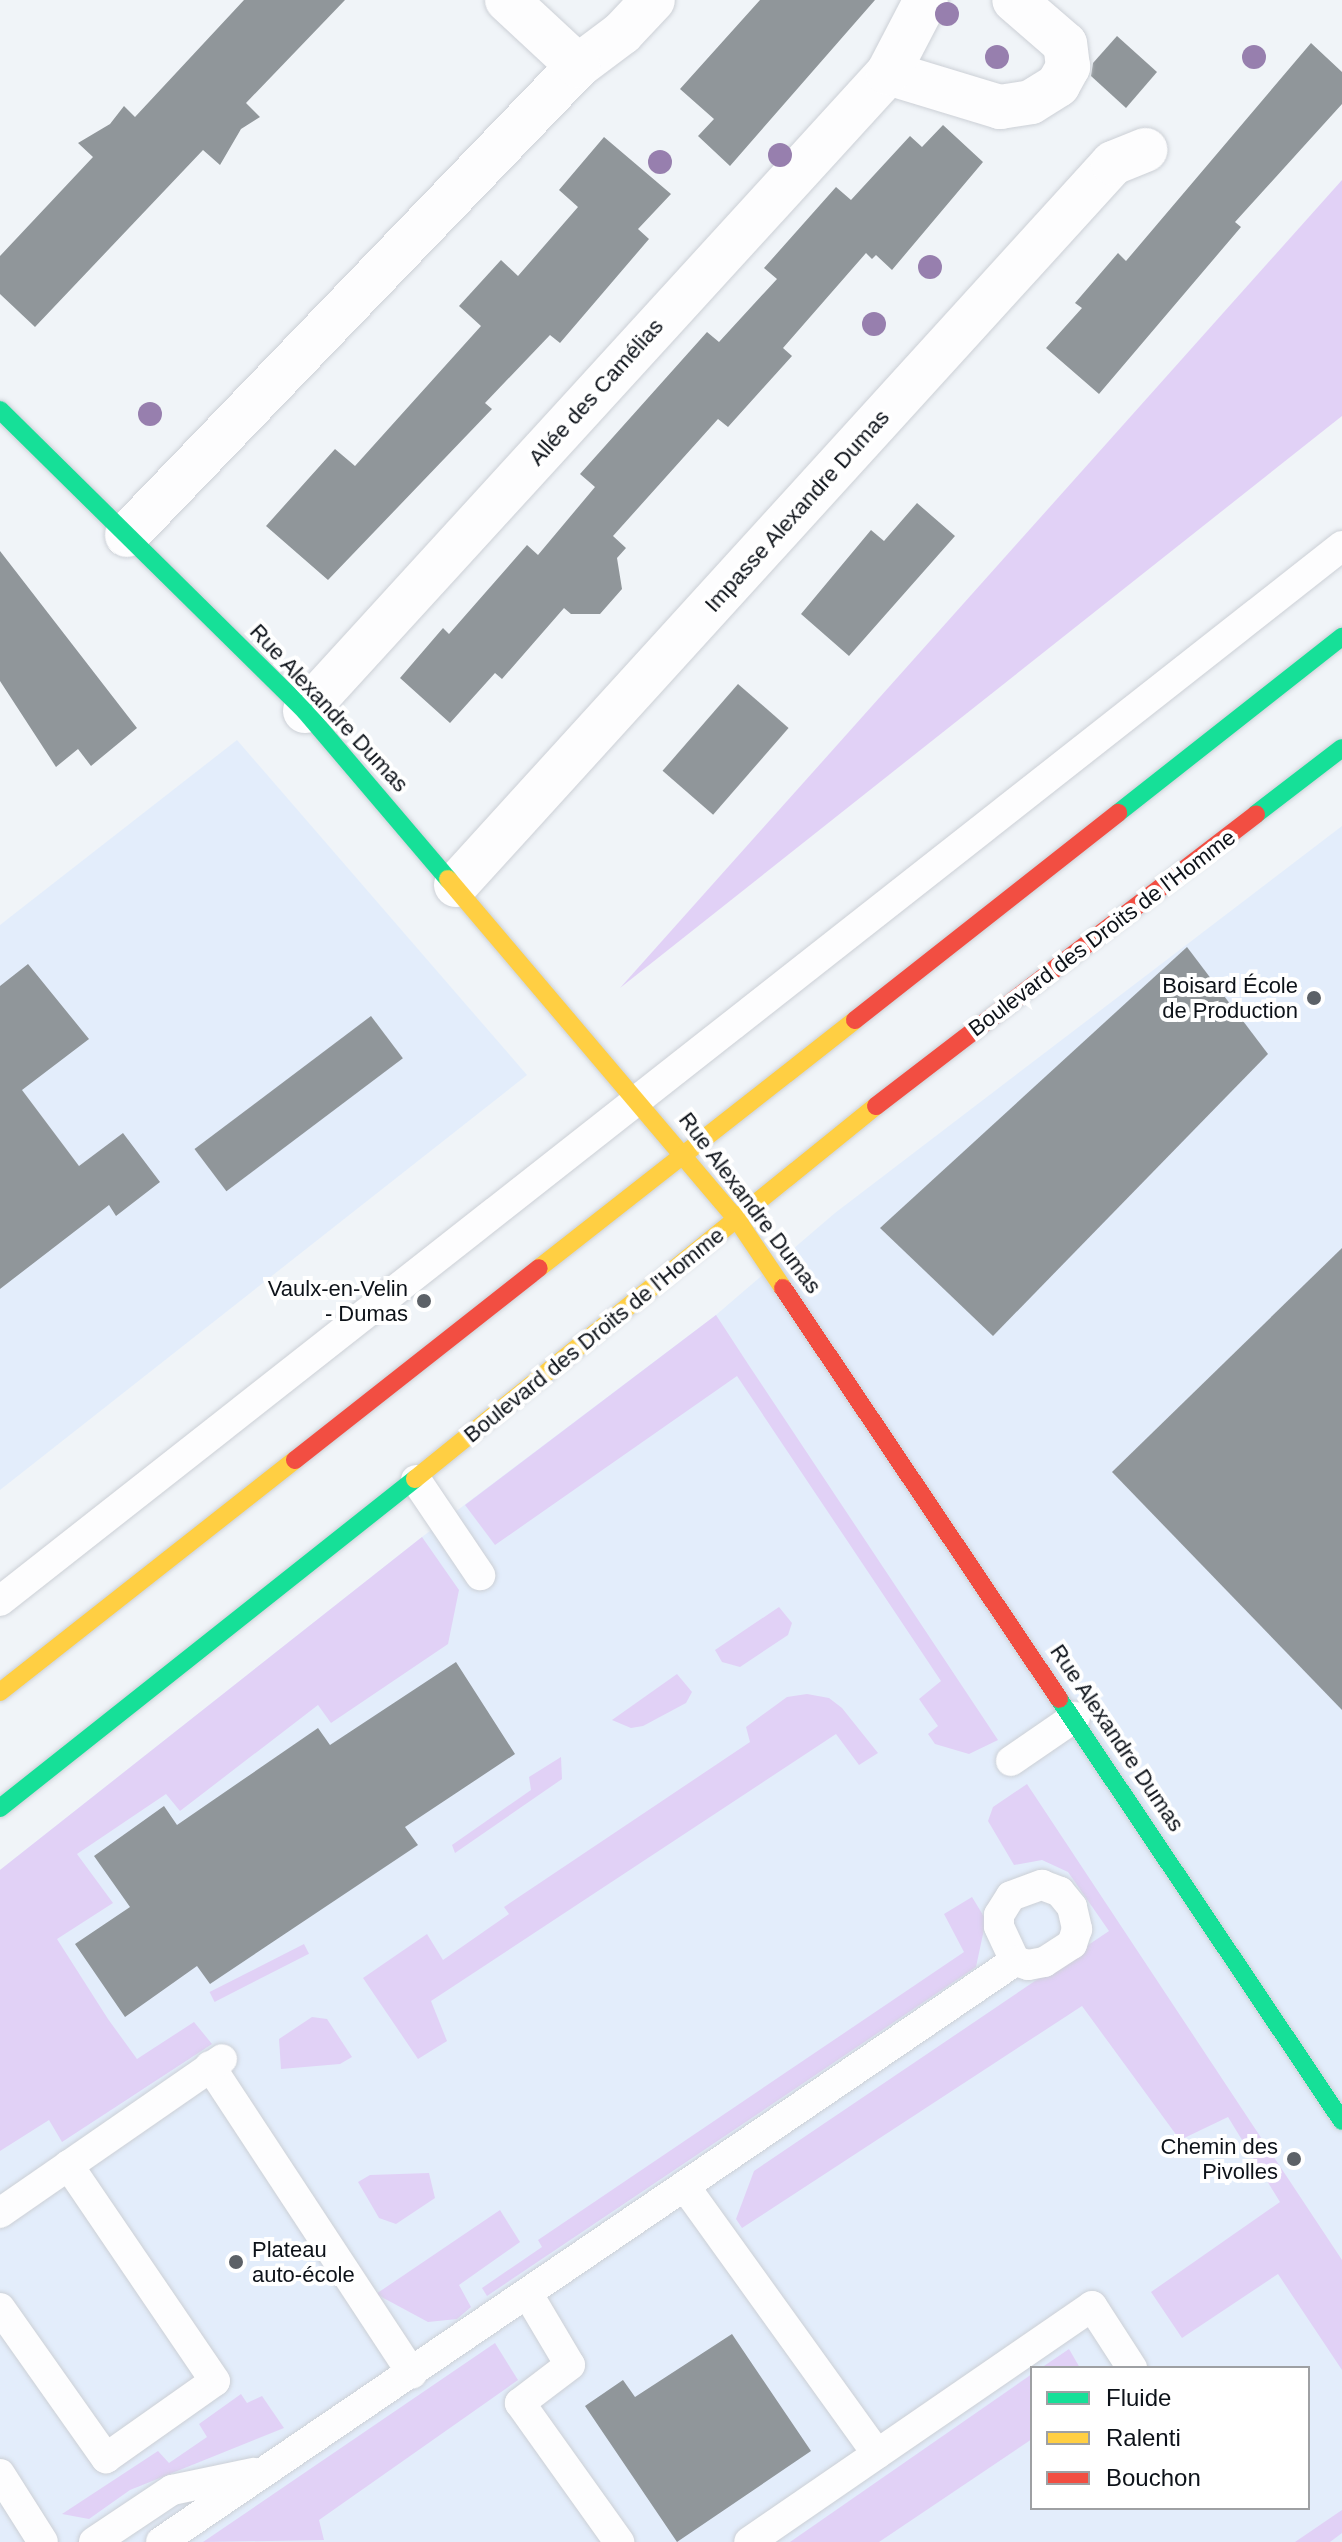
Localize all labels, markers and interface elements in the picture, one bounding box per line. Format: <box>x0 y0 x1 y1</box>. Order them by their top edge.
street label: Allée des Camélias <box>523 313 669 471</box>
street label: Impasse Alexandre Dumas <box>699 404 895 618</box>
street label: Rue Alexandre Dumas <box>244 618 414 798</box>
street label: Boulevard des Droits de l'Homme <box>963 824 1241 1042</box>
place label: Boisard École de Production <box>1162 972 1298 1024</box>
marker: Boisard École de Production <box>1305 989 1323 1007</box>
street label: Rue Alexandre Dumas <box>673 1107 827 1299</box>
street label: Boulevard des Droits de l'Homme <box>459 1222 729 1448</box>
place label: Vaulx-en-Velin - Dumas <box>268 1275 408 1326</box>
marker: Vaulx-en-Velin - Dumas <box>415 1292 433 1310</box>
street label: Rue Alexandre Dumas <box>1044 1639 1190 1837</box>
place label: Chemin des Pivolles <box>1161 2133 1278 2184</box>
marker: Chemin des Pivolles <box>1285 2150 1303 2168</box>
place label: Plateau auto-école <box>252 2236 355 2288</box>
marker: Plateau auto-école <box>227 2253 245 2271</box>
legend <box>1030 2366 1310 2510</box>
text: Fluide <box>1106 2384 1171 2411</box>
text: Ralenti <box>1106 2424 1181 2451</box>
text: Bouchon <box>1106 2464 1201 2491</box>

